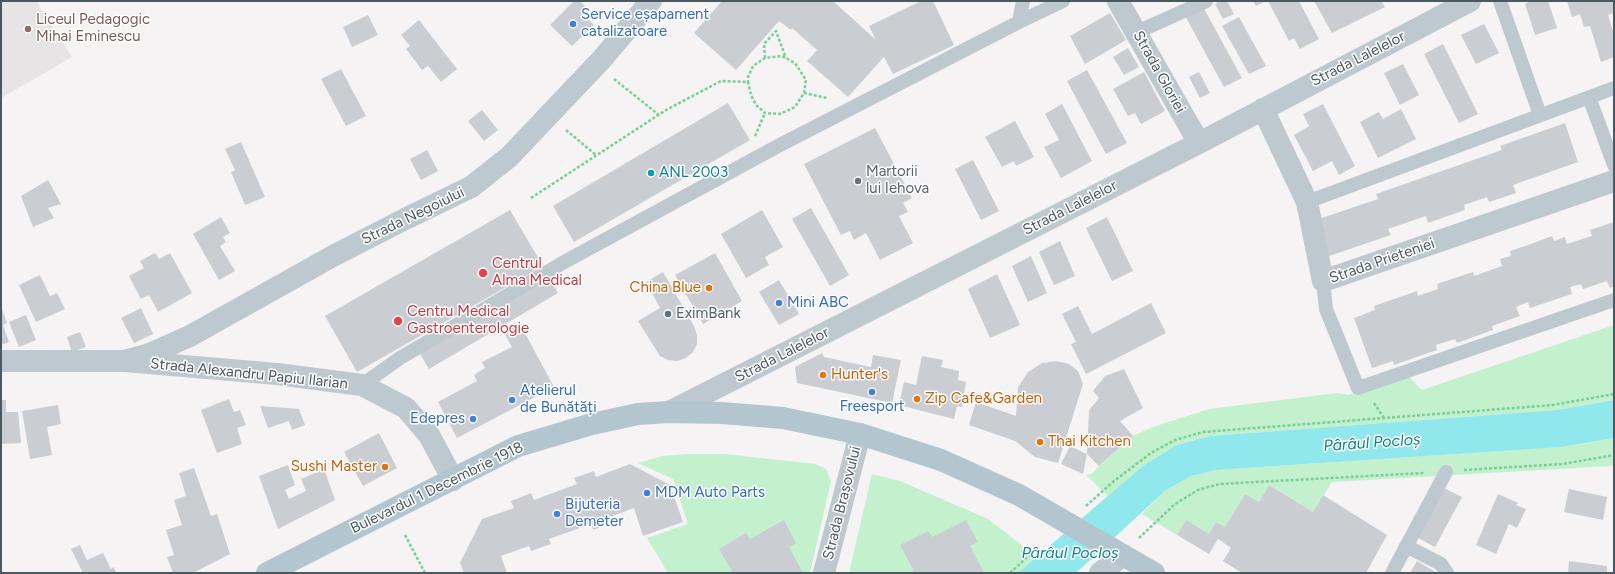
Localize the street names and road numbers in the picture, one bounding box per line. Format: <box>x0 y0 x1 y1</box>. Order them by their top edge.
street label: Strada Gloriei <box>1129 28 1189 116</box>
street label: Strada Lalelelor <box>1308 28 1408 90</box>
street label: Strada Lalelelor <box>1020 177 1120 239</box>
street label: Strada Negoiului <box>359 183 467 249</box>
street label: Strada Prieteniei <box>1327 235 1437 287</box>
street label: Strada Lalelelor <box>732 324 832 386</box>
street label: Strada Alexandru Papiu Ilarian <box>149 355 349 393</box>
street label: Bulevardul 1 Decembrie 1918 <box>348 438 526 538</box>
street label: Strada Brașovului <box>819 444 865 562</box>

